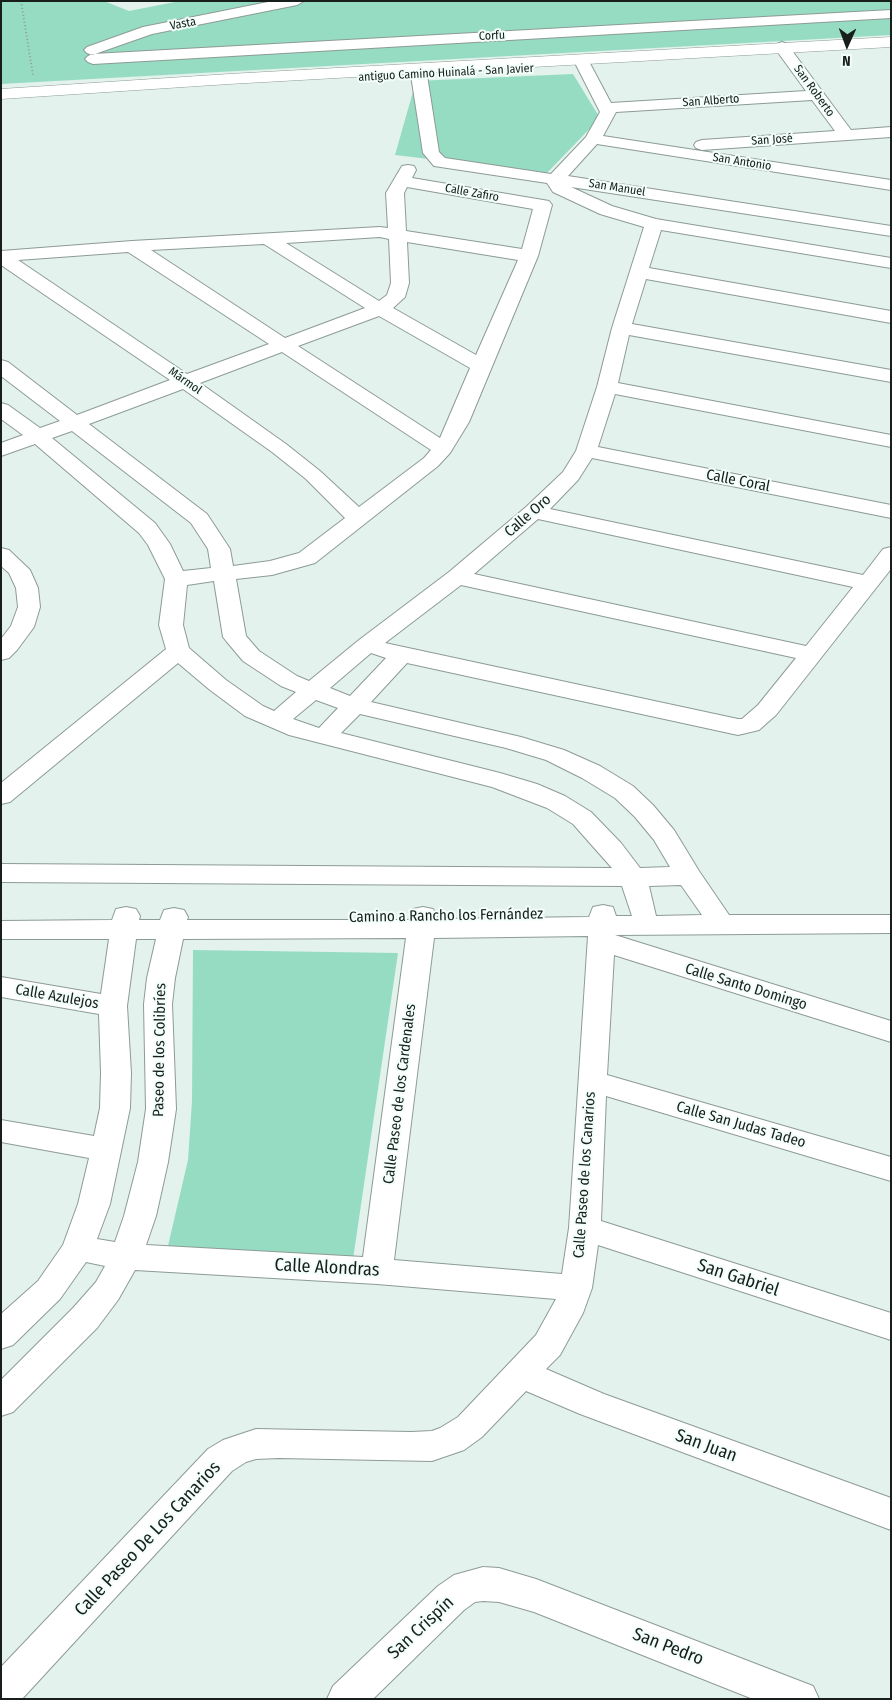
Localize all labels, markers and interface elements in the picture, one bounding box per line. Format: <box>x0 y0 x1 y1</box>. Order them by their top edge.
street label: Vasta <box>169 14 197 34</box>
north arrow <box>822 20 872 70</box>
street label: Corfu <box>478 28 506 44</box>
text: N <box>842 52 851 69</box>
street label: antiguo Camino Huinalá - San Javier <box>358 61 534 85</box>
street label: San Roberto <box>790 62 838 120</box>
street label: San Alberto <box>682 92 740 110</box>
street label: San José <box>751 131 793 149</box>
street label: San Antonio <box>712 150 772 174</box>
street label: San Manuel <box>588 176 646 200</box>
street label: Calle Zafiro <box>444 181 500 205</box>
street label: Mármol <box>166 364 204 398</box>
street label: Calle Coral <box>705 466 771 496</box>
street label: Calle Oro <box>501 491 555 541</box>
street label: Camino a Rancho los Fernández <box>349 905 543 927</box>
street label: Calle Santo Domingo <box>683 960 809 1014</box>
street label: Calle Azulejos <box>14 981 100 1013</box>
street label: Paseo de los Colibríes <box>150 983 170 1117</box>
street label: Calle Paseo de los Cardenales <box>380 1003 420 1185</box>
street label: Calle Paseo de los Canarios <box>570 1091 600 1259</box>
street label: Calle San Judas Tadeo <box>674 1098 808 1152</box>
street label: Calle Alondras <box>274 1254 380 1282</box>
street label: San Gabriel <box>694 1255 782 1301</box>
street label: San Juan <box>672 1425 740 1467</box>
street label: Calle Paseo De Los Canarios <box>70 1457 226 1621</box>
street label: San Crispín <box>383 1592 459 1664</box>
street label: San Pedro <box>630 1624 706 1670</box>

